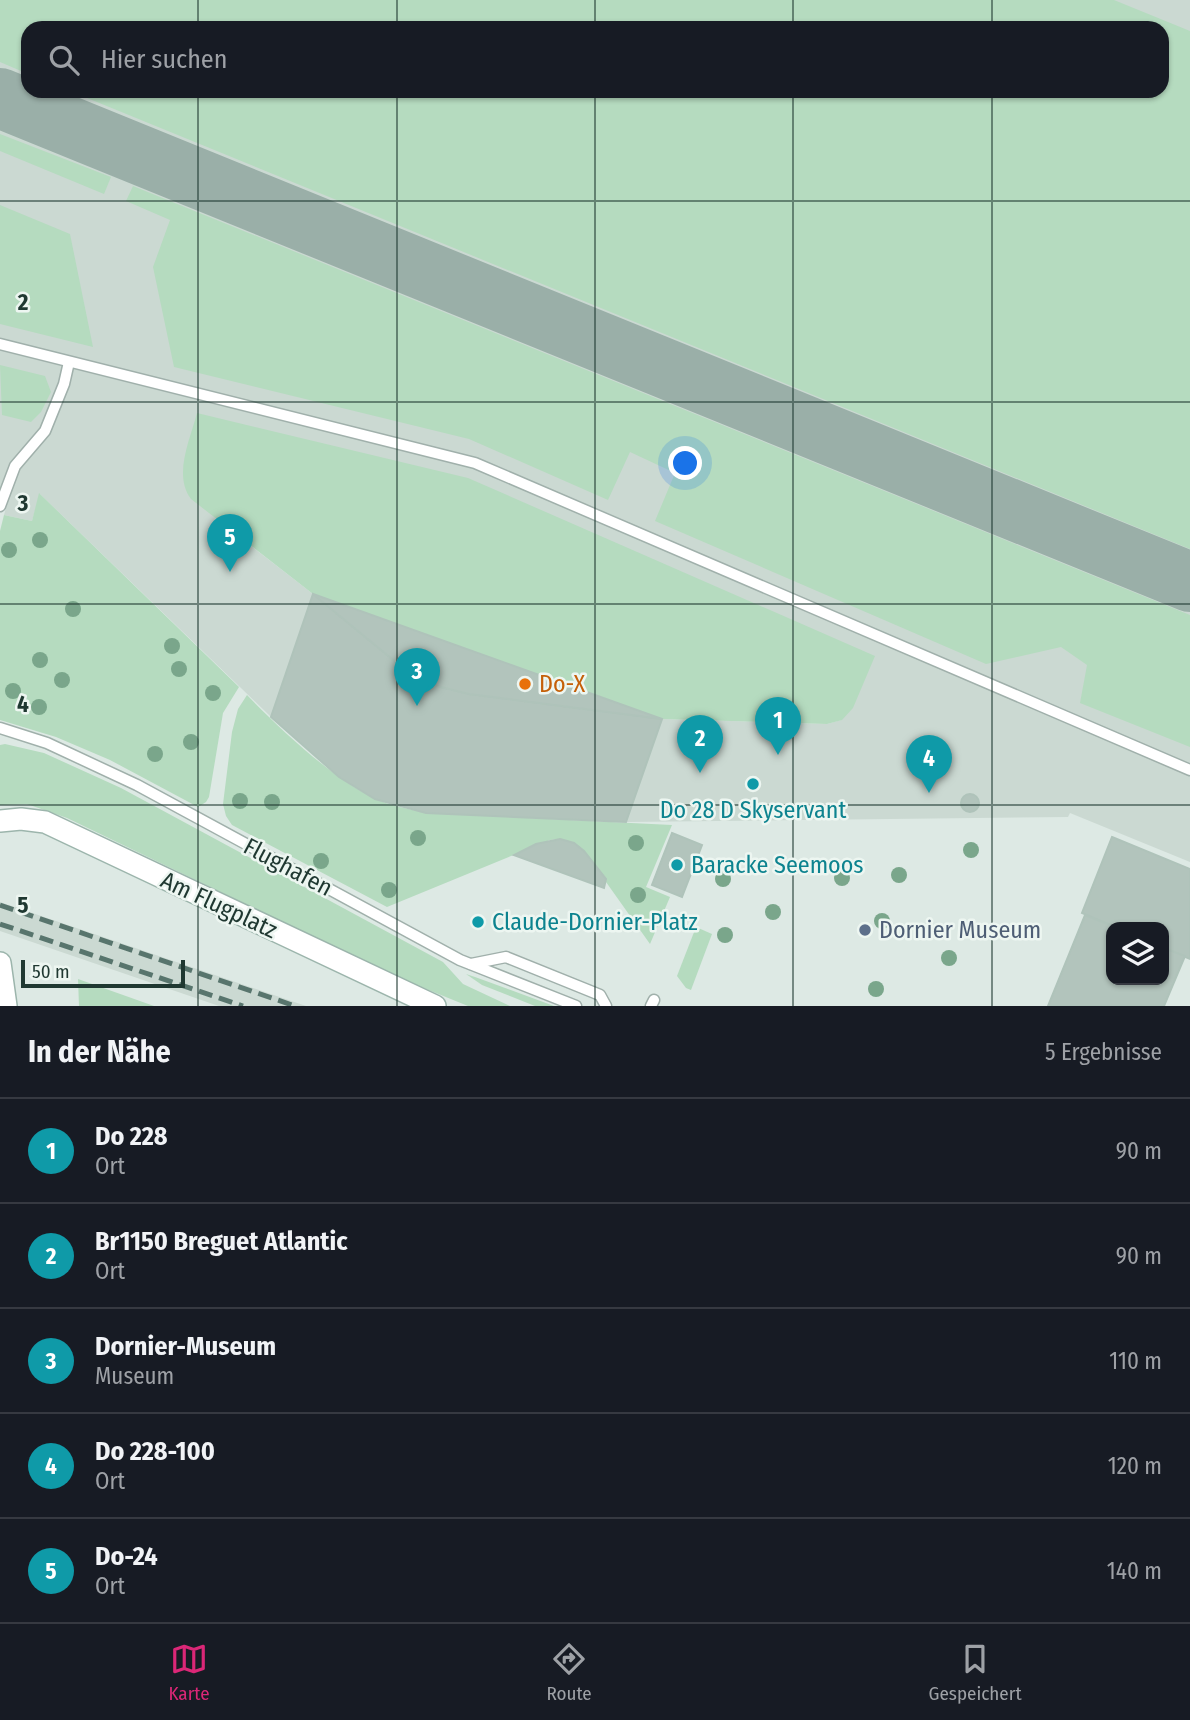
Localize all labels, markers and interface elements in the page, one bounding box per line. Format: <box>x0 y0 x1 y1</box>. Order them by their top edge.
search box <box>21 21 1169 98</box>
icon: search <box>45 41 83 79</box>
text: Hier suchen <box>101 44 227 75</box>
text: 2 <box>17 288 29 316</box>
your location <box>668 446 702 480</box>
text: 3 <box>17 489 29 517</box>
pin: 5 <box>207 514 253 572</box>
pin: 3 <box>394 648 440 706</box>
place label: Do-X <box>539 670 586 698</box>
marker: Do-X <box>517 676 533 692</box>
text: 4 <box>17 690 29 718</box>
pin: 1 <box>755 697 801 755</box>
pin: 2 <box>677 715 723 773</box>
pin: 4 <box>906 735 952 793</box>
marker: Do 28 D Skyservant <box>745 776 761 792</box>
place label: Do 28 D Skyservant <box>660 796 847 824</box>
street label: Flughafen <box>239 832 337 902</box>
place label: Baracke Seemoos <box>691 851 864 879</box>
marker: Baracke Seemoos <box>669 857 685 873</box>
street label: Am Flugplatz <box>156 866 282 944</box>
text: 5 <box>17 891 29 919</box>
place label: Claude-Dornier-Platz <box>492 908 698 936</box>
marker: Claude-Dornier-Platz <box>470 914 486 930</box>
place label: Dornier Museum <box>879 916 1041 944</box>
marker: Dornier Museum <box>857 922 873 938</box>
map controls <box>1106 922 1169 985</box>
button: layers <box>1106 922 1169 985</box>
scale bar <box>21 957 186 989</box>
text: 50 m <box>32 960 70 983</box>
text: In der Nähe <box>28 1034 171 1070</box>
text: 5 Ergebnisse <box>1045 1038 1162 1066</box>
text: Do 228 <box>95 1121 168 1152</box>
text: 1 <box>46 1137 56 1165</box>
text: 90 m <box>1116 1137 1162 1165</box>
text: Ort <box>95 1152 125 1180</box>
text: Br1150 Breguet Atlantic <box>95 1226 348 1257</box>
text: 2 <box>46 1242 56 1270</box>
text: 90 m <box>1116 1242 1162 1270</box>
text: Ort <box>95 1257 125 1285</box>
text: Dornier-Museum <box>95 1331 276 1362</box>
text: 3 <box>46 1347 56 1375</box>
text: 110 m <box>1109 1347 1162 1375</box>
text: Museum <box>95 1362 174 1390</box>
text: Do 228-100 <box>95 1436 215 1467</box>
text: 4 <box>45 1452 57 1480</box>
text: 120 m <box>1108 1452 1162 1480</box>
text: Ort <box>95 1467 125 1495</box>
text: Do-24 <box>95 1541 158 1572</box>
text: 5 <box>45 1557 57 1585</box>
text: 140 m <box>1107 1557 1162 1585</box>
text: Ort <box>95 1572 125 1600</box>
tab: Karte <box>168 1640 210 1705</box>
tab: Route <box>546 1640 592 1705</box>
tab: Gespeichert <box>929 1640 1022 1705</box>

